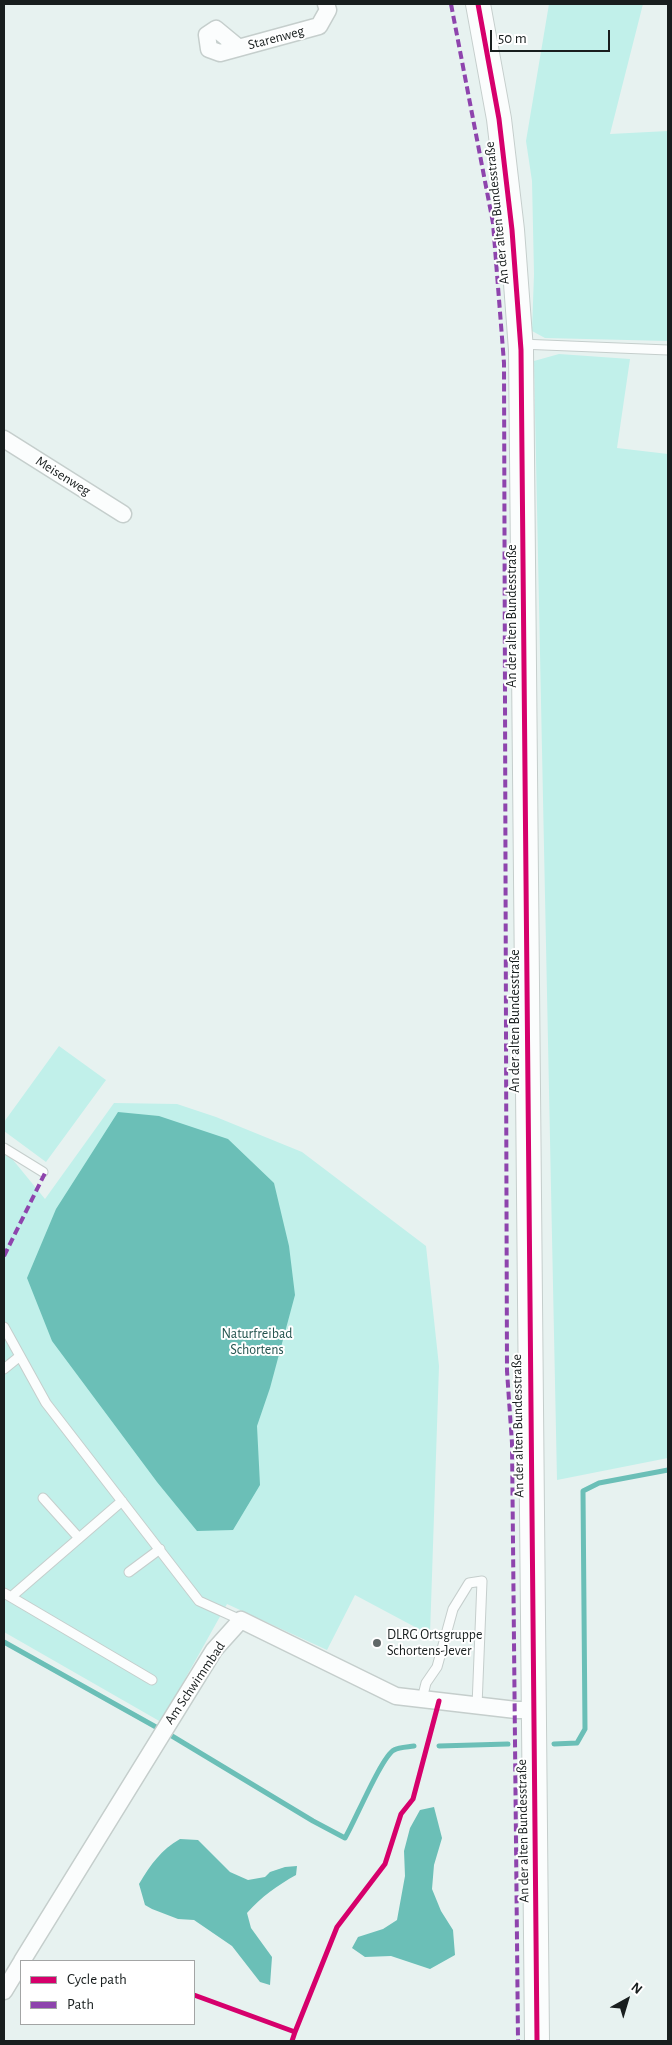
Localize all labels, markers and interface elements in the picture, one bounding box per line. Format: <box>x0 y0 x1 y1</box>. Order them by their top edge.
scale bar <box>492 20 612 52</box>
street label: Starenweg <box>246 22 306 54</box>
text: 50 m <box>498 31 527 46</box>
street label: An der alten Bundesstraße <box>481 141 513 285</box>
street label: Meisenweg <box>32 453 94 499</box>
street label: An der alten Bundesstraße <box>504 544 520 688</box>
street label: An der alten Bundesstraße <box>507 949 523 1093</box>
park label: Naturfreibad Schortens <box>221 1326 293 1358</box>
street label: An der alten Bundesstraße <box>508 1354 528 1498</box>
place label: DLRG Ortsgruppe Schortens-Jever <box>387 1627 482 1660</box>
marker: DLRG Ortsgruppe Schortens-Jever <box>371 1637 383 1649</box>
street label: Am Schwimmbad <box>161 1638 229 1728</box>
street label: An der alten Bundesstraße <box>513 1759 533 1903</box>
legend <box>20 1960 195 2025</box>
text: Cycle path <box>67 1972 127 1987</box>
north arrow <box>602 1975 652 2025</box>
text: N <box>628 1980 645 1997</box>
text: Path <box>67 1997 94 2012</box>

